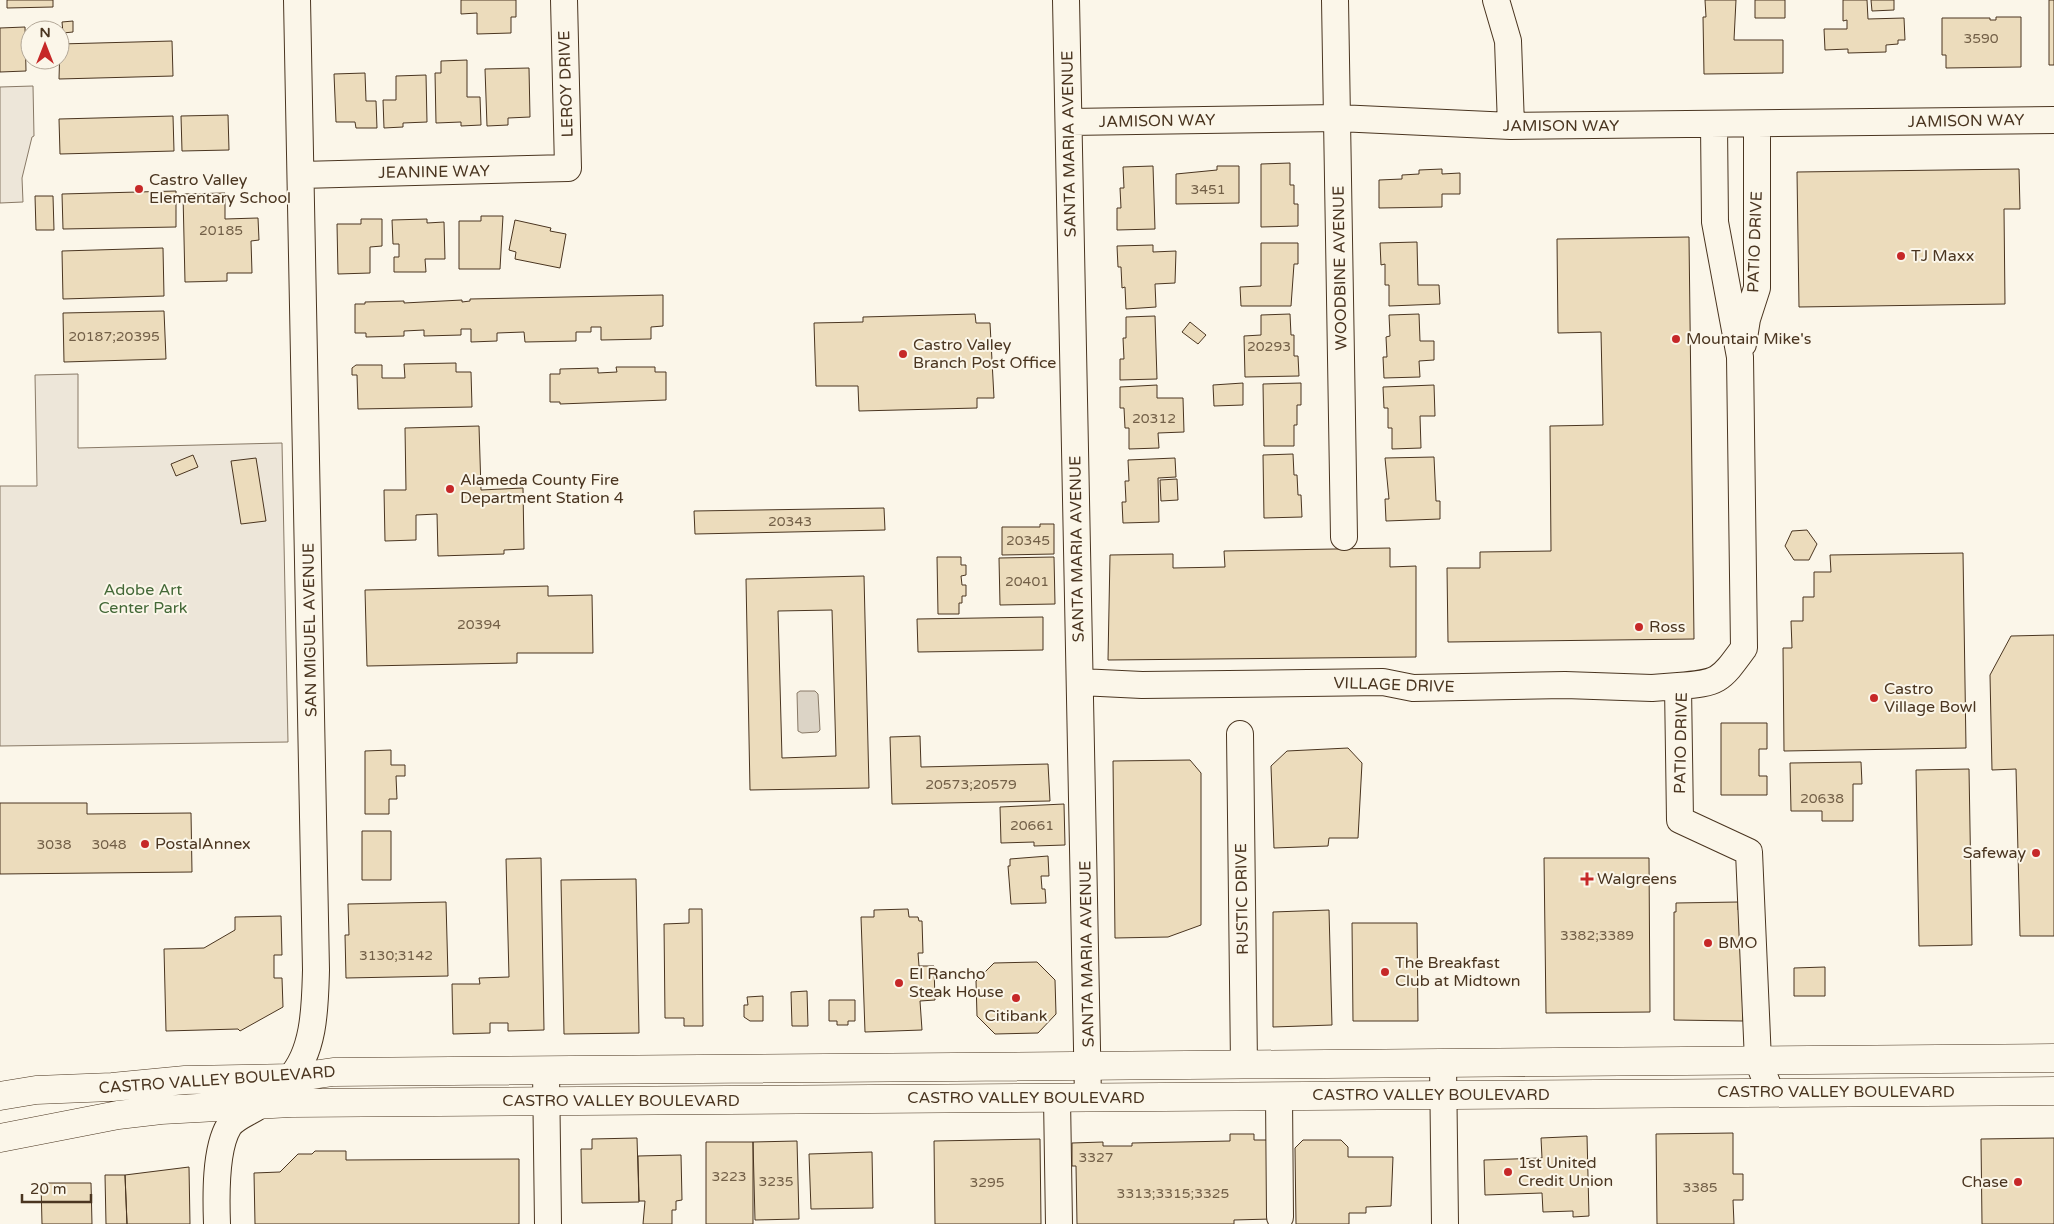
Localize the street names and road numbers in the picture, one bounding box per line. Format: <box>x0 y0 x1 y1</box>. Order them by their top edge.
street label: LEROY DRIVE <box>554 30 578 138</box>
street label: SANTA MARIA AVENUE <box>1057 51 1081 237</box>
street label: JAMISON WAY <box>1099 110 1215 132</box>
street label: JAMISON WAY <box>1908 110 2024 132</box>
street label: JAMISON WAY <box>1503 116 1619 136</box>
street label: JEANINE WAY <box>378 161 490 183</box>
street label: WOODBINE AVENUE <box>1329 185 1351 351</box>
street label: PATIO DRIVE <box>1743 191 1767 293</box>
street label: SANTA MARIA AVENUE <box>1065 456 1089 642</box>
street label: SAN MIGUEL AVENUE <box>298 543 322 717</box>
street label: VILLAGE DRIVE <box>1333 673 1455 697</box>
street label: PATIO DRIVE <box>1670 692 1692 794</box>
street label: RUSTIC DRIVE <box>1231 843 1253 955</box>
street label: SANTA MARIA AVENUE <box>1075 861 1099 1047</box>
street label: CASTRO VALLEY BOULEVARD <box>98 1062 336 1098</box>
street label: CASTRO VALLEY BOULEVARD <box>1717 1082 1955 1102</box>
street label: CASTRO VALLEY BOULEVARD <box>1312 1085 1550 1105</box>
street label: CASTRO VALLEY BOULEVARD <box>907 1088 1145 1108</box>
street label: CASTRO VALLEY BOULEVARD <box>502 1091 740 1111</box>

